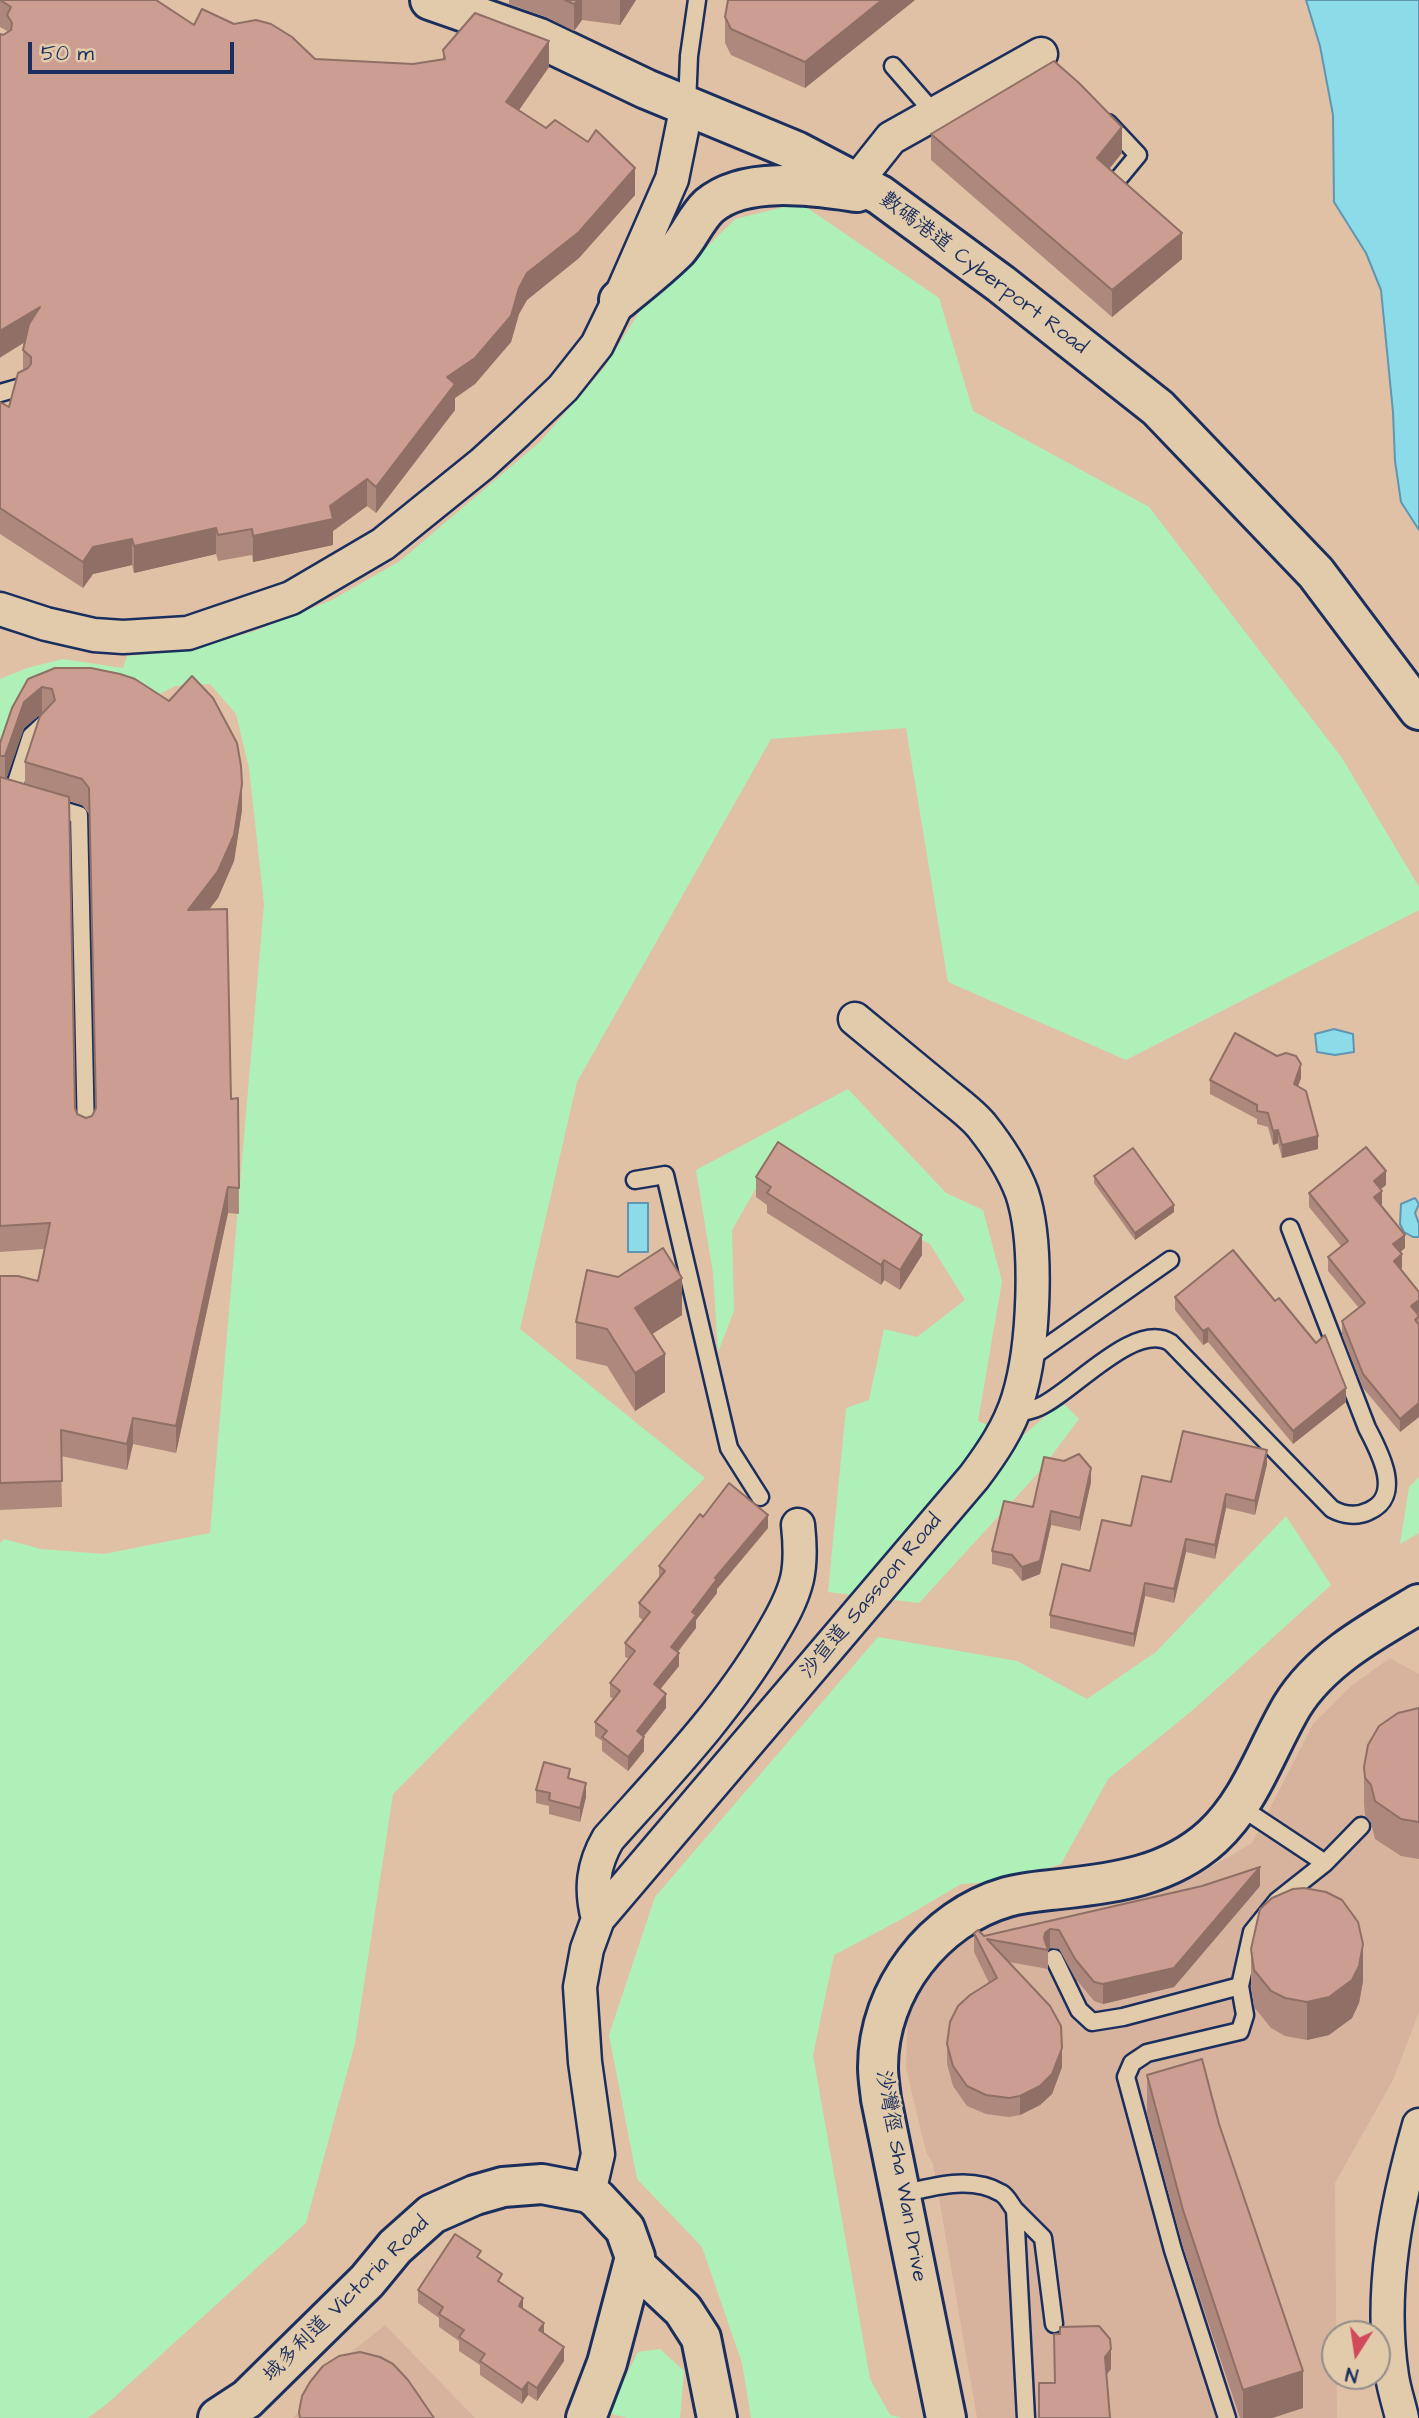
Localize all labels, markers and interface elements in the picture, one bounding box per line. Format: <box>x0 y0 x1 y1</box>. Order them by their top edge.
scale bar <box>32 28 238 72</box>
text: 50 m <box>41 39 94 68</box>
street label: 數碼港道 Cyberport Road <box>874 188 1092 360</box>
street label: 沙宣道 Sassoon Road <box>796 1509 948 1685</box>
street label: 沙灣徑 Sha Wan Drive <box>869 2068 931 2284</box>
street label: 域多利道 Victoria Road <box>259 2212 435 2388</box>
north arrow <box>1321 2320 1391 2390</box>
text: N <box>1343 2360 1361 2389</box>

